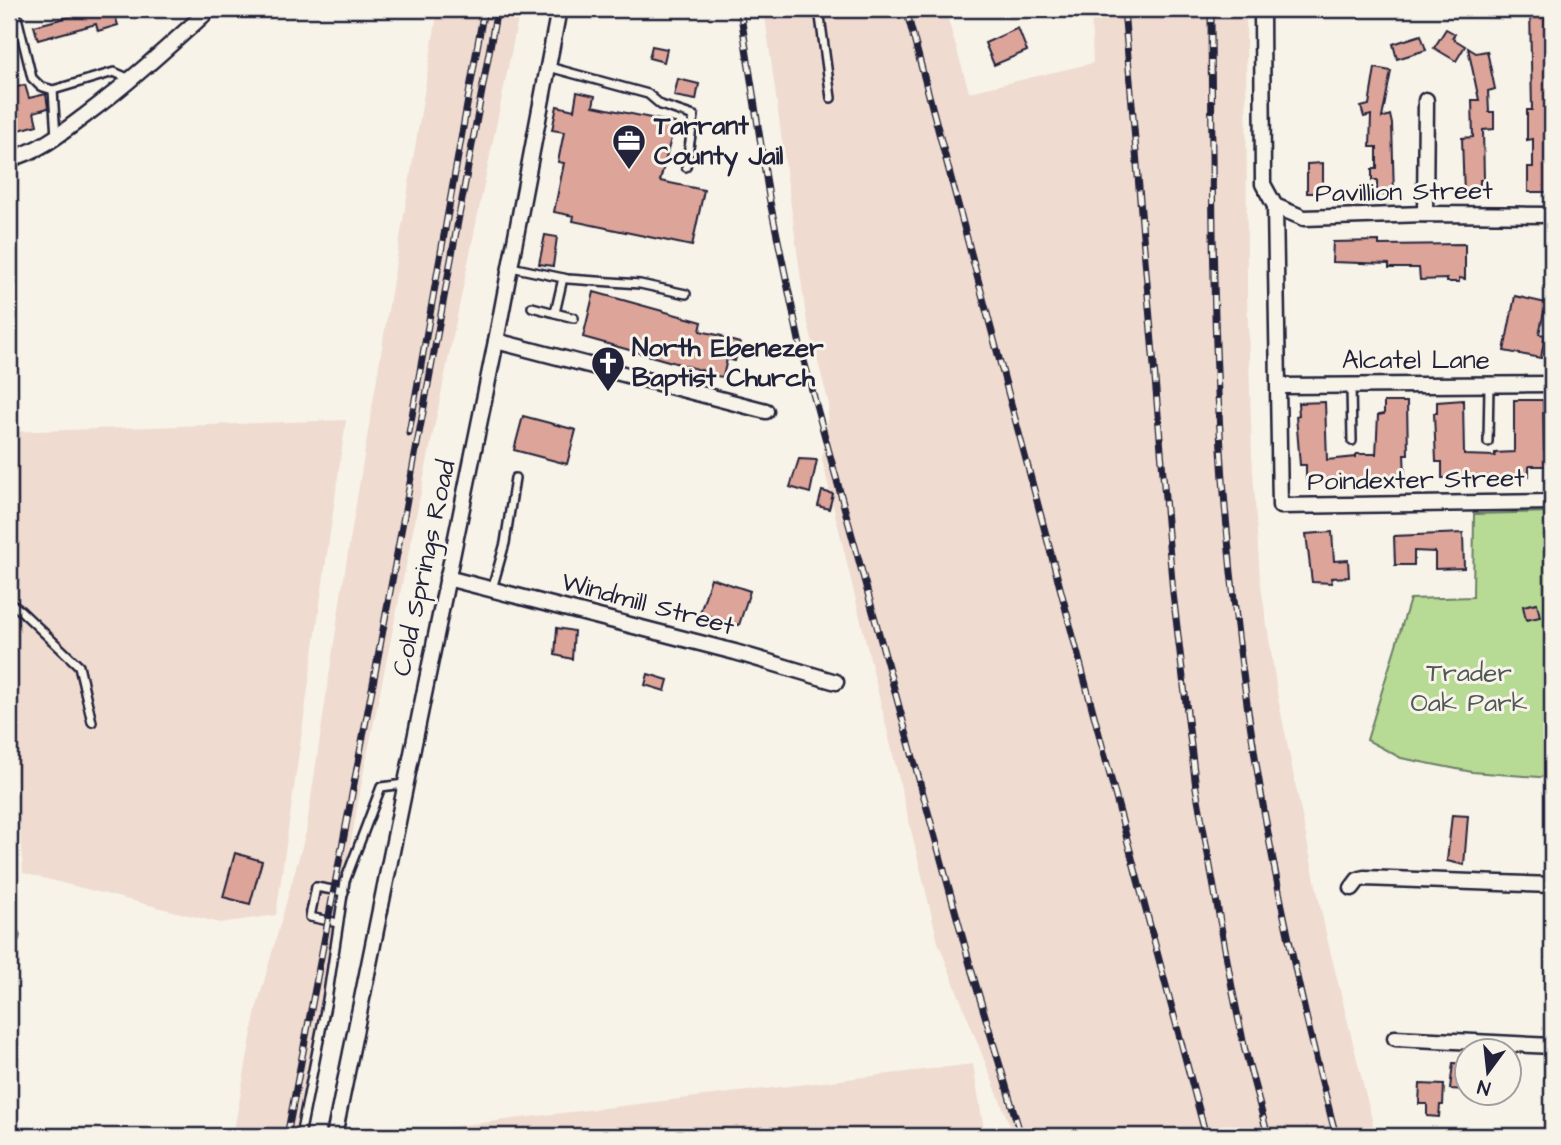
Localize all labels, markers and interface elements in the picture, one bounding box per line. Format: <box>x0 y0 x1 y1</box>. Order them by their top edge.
place label: Tarrant County Jail <box>653 108 783 177</box>
office icon: Tarrant County Jail <box>610 122 648 171</box>
street label: Pavillion Street <box>1315 172 1494 212</box>
place label: North Ebenezer Baptist Church <box>632 330 824 396</box>
street label: Alcatel Lane <box>1342 342 1490 378</box>
church icon: North Ebenezer Baptist Church <box>589 344 627 393</box>
street label: Cold Springs Road <box>384 457 466 680</box>
street label: Poindexter Street <box>1307 460 1525 500</box>
street label: Windmill Street <box>558 564 739 645</box>
park label: Trader Oak Park <box>1410 655 1528 721</box>
north arrow <box>1452 1036 1522 1106</box>
text: N <box>1475 1072 1493 1102</box>

